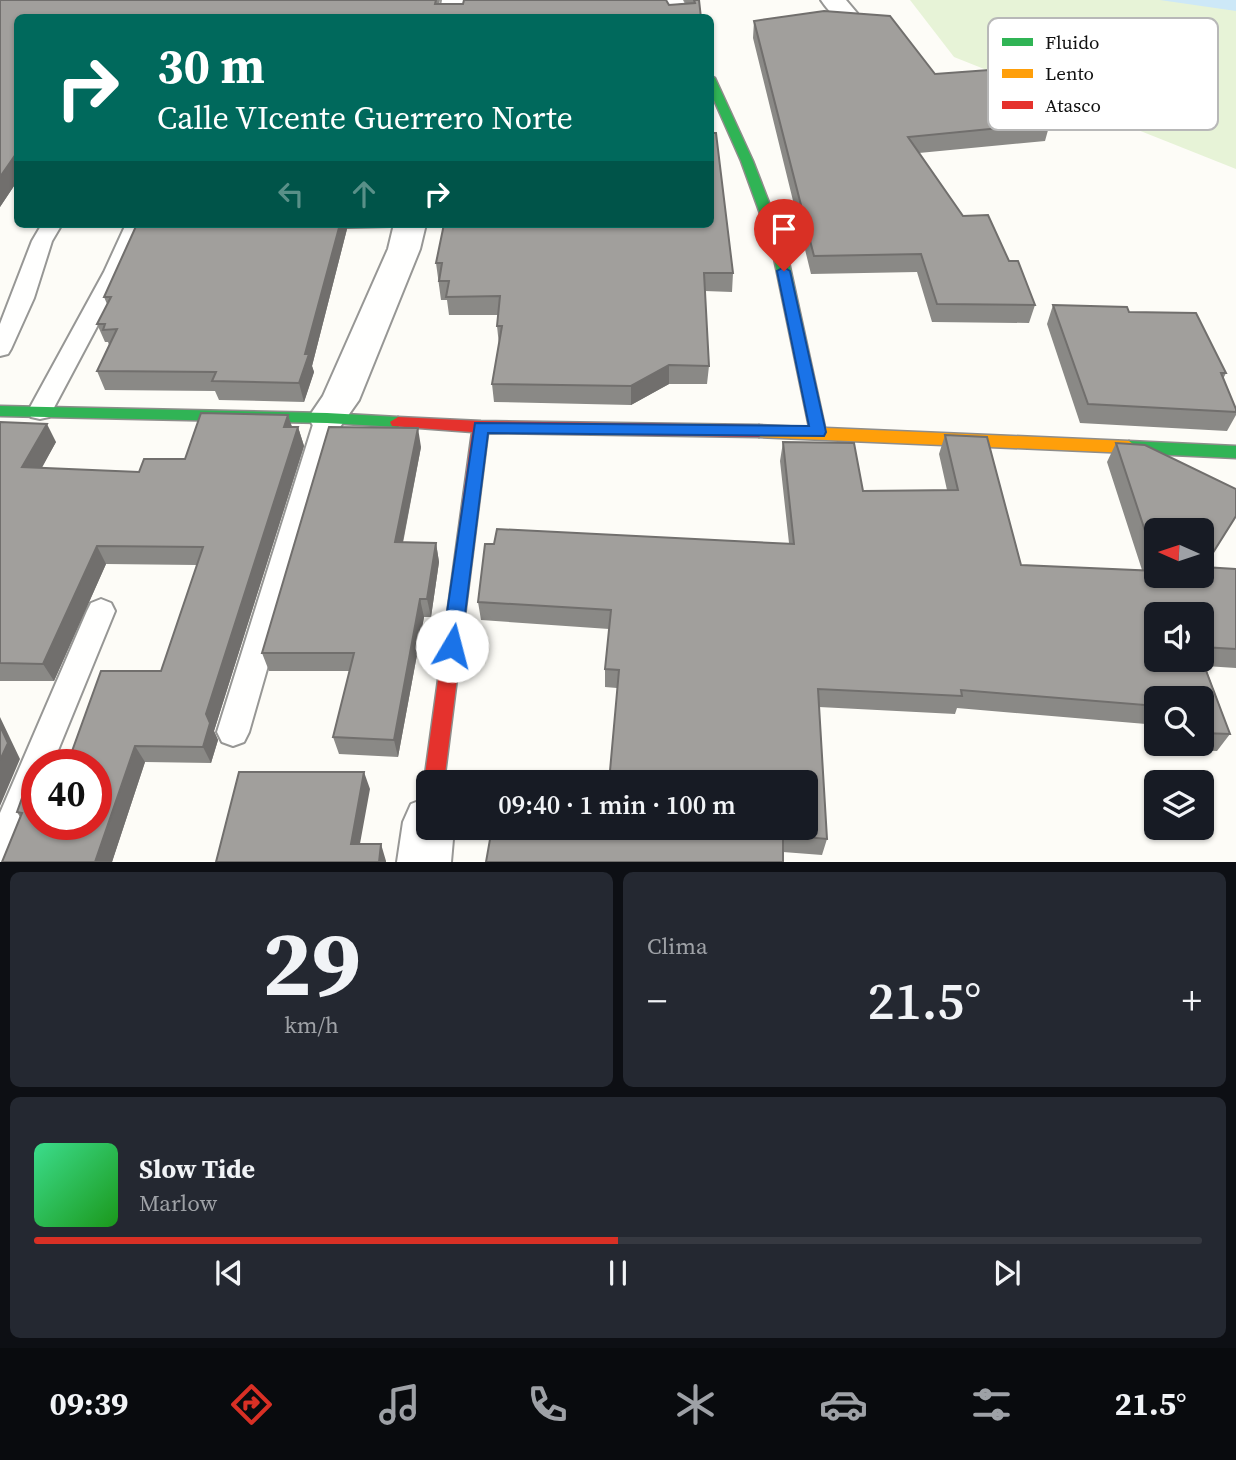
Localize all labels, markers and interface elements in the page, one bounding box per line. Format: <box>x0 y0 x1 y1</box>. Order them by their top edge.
legend <box>988 18 1218 130</box>
text: Fluido <box>1045 29 1099 55</box>
text: 30 m <box>157 32 265 99</box>
icon: right <box>42 42 133 133</box>
text: Lento <box>1045 60 1094 86</box>
text: Atasco <box>1045 92 1101 118</box>
text: Calle VIcente Guerrero Norte <box>157 96 573 140</box>
icon: left <box>272 175 310 213</box>
icon: ahead <box>345 175 383 213</box>
icon: right <box>418 175 456 213</box>
pin <box>754 199 814 271</box>
icon: arrive <box>765 210 803 248</box>
north arrow <box>1144 518 1214 588</box>
map controls <box>1144 518 1214 840</box>
button: sound <box>1144 602 1214 672</box>
position arrow <box>415 609 489 683</box>
button: search <box>1144 686 1214 756</box>
speed limit sign: 40 <box>21 749 112 840</box>
button: layers <box>1144 770 1214 840</box>
text: 09:40 · 1 min · 100 m <box>498 787 736 823</box>
text: 29 <box>262 901 361 1025</box>
text: Clima <box>647 930 708 962</box>
text: 21.5° <box>868 965 981 1036</box>
text: − <box>647 975 667 1027</box>
text: + <box>1182 975 1202 1027</box>
text: km/h <box>284 1009 339 1041</box>
text: Slow Tide <box>139 1151 255 1187</box>
text: Marlow <box>139 1187 217 1219</box>
icon: previous <box>210 1254 248 1292</box>
icon: pause <box>599 1254 637 1292</box>
icon: next <box>988 1254 1026 1292</box>
icon: directions <box>227 1380 276 1429</box>
icon: music <box>375 1380 424 1429</box>
icon: phone <box>523 1380 572 1429</box>
icon: climate <box>671 1380 720 1429</box>
icon: car <box>819 1380 868 1429</box>
icon: filters <box>967 1380 1016 1429</box>
text: 09:39 <box>49 1382 128 1426</box>
text: 21.5° <box>1114 1382 1187 1426</box>

